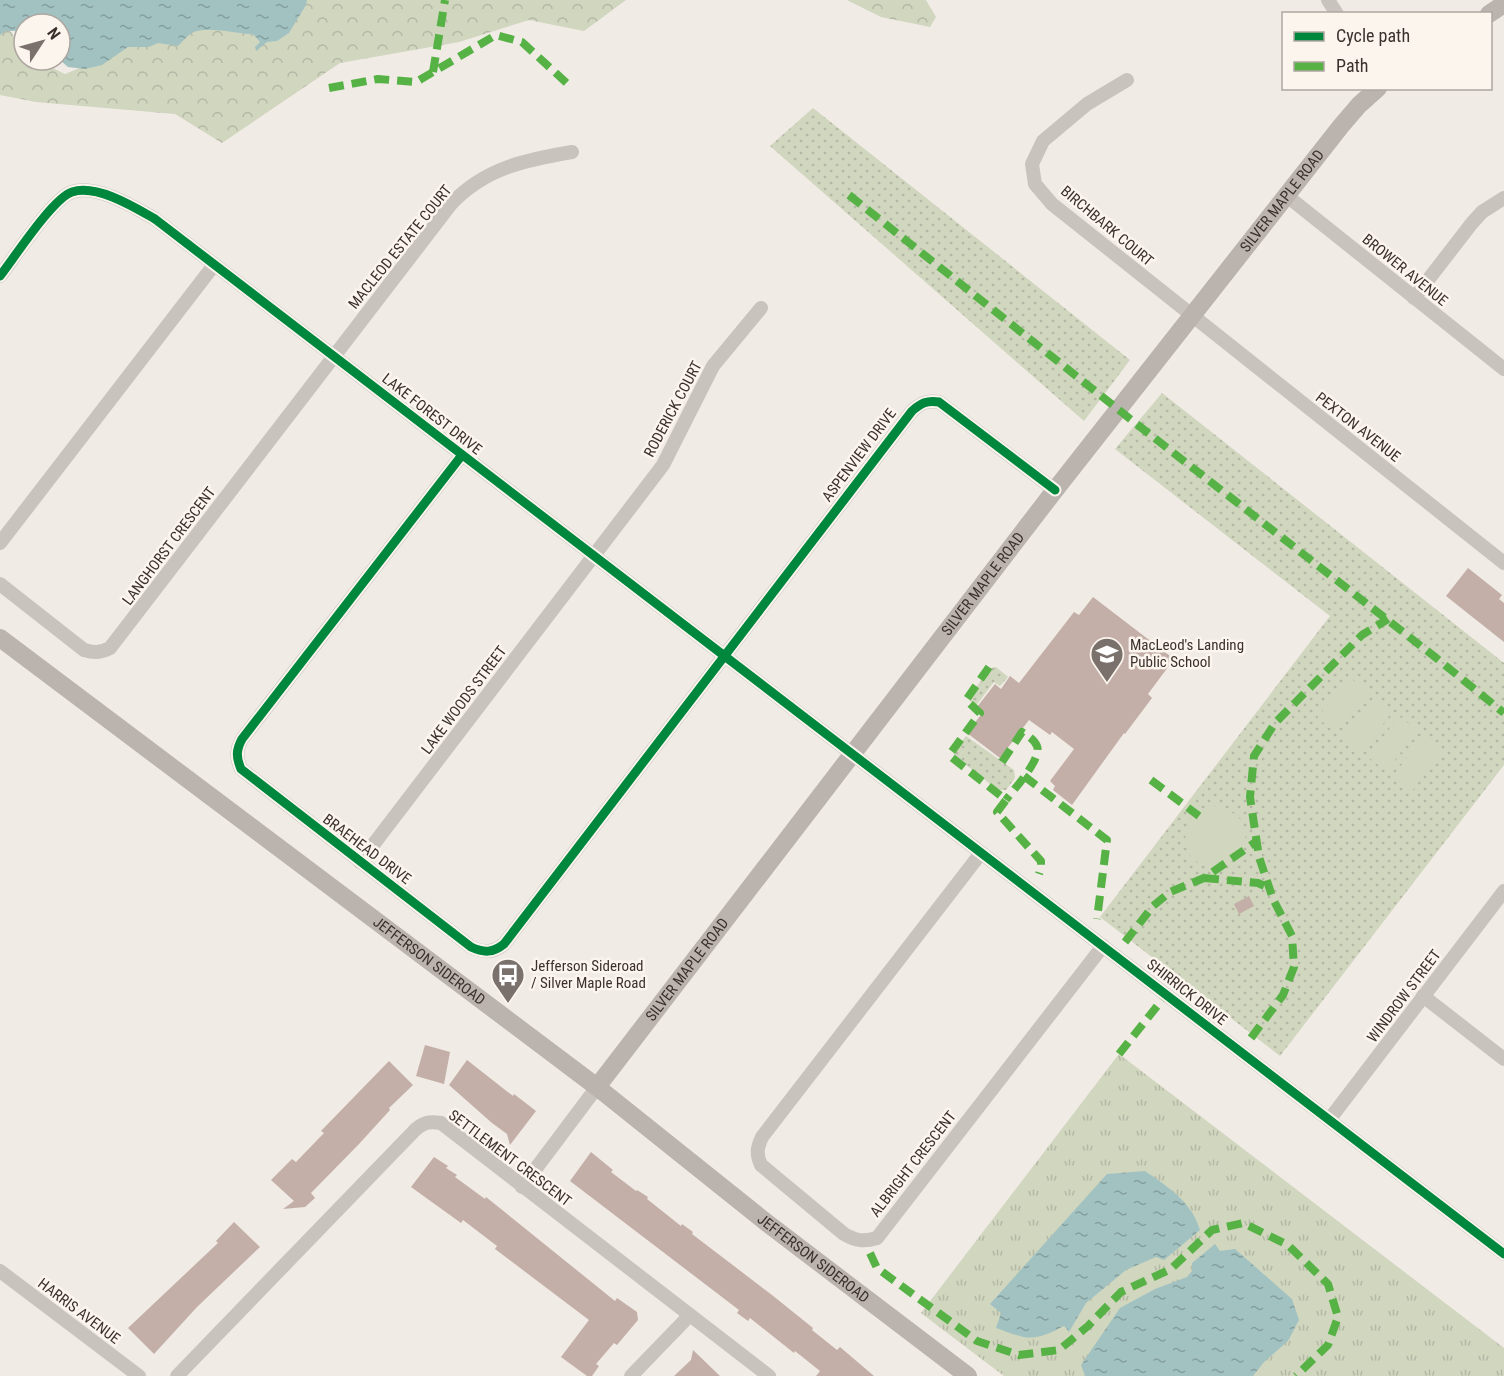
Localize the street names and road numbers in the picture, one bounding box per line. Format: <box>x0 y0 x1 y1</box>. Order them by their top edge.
street label: SILVER MAPLE ROAD <box>1236 146 1328 256</box>
street label: MACLEOD ESTATE COURT <box>344 181 456 313</box>
street label: BIRCHBARK COURT <box>1057 182 1157 270</box>
street label: BROWER AVENUE <box>1359 230 1451 310</box>
street label: RODERICK COURT <box>640 358 706 460</box>
street label: LAKE FOREST DRIVE <box>379 369 485 459</box>
street label: PEXTON AVENUE <box>1312 388 1404 466</box>
street label: ASPENVIEW DRIVE <box>818 405 900 505</box>
street label: LANGHORST CRESCENT <box>119 483 220 609</box>
street label: SILVER MAPLE ROAD <box>938 529 1028 639</box>
street label: LAKE WOODS STREET <box>417 642 511 758</box>
street label: BRAEHEAD DRIVE <box>319 810 415 888</box>
street label: JEFFERSON SIDEROAD <box>369 913 489 1009</box>
street label: SILVER MAPLE ROAD <box>642 914 732 1025</box>
street label: WINDROW STREET <box>1363 946 1445 1046</box>
street label: SHIRRICK DRIVE <box>1143 955 1231 1029</box>
street label: SETTLEMENT CRESCENT <box>445 1106 575 1210</box>
street label: ALBRIGHT CRESCENT <box>866 1107 960 1220</box>
street label: JEFFERSON SIDEROAD <box>754 1210 873 1307</box>
street label: HARRIS AVENUE <box>34 1274 124 1348</box>

